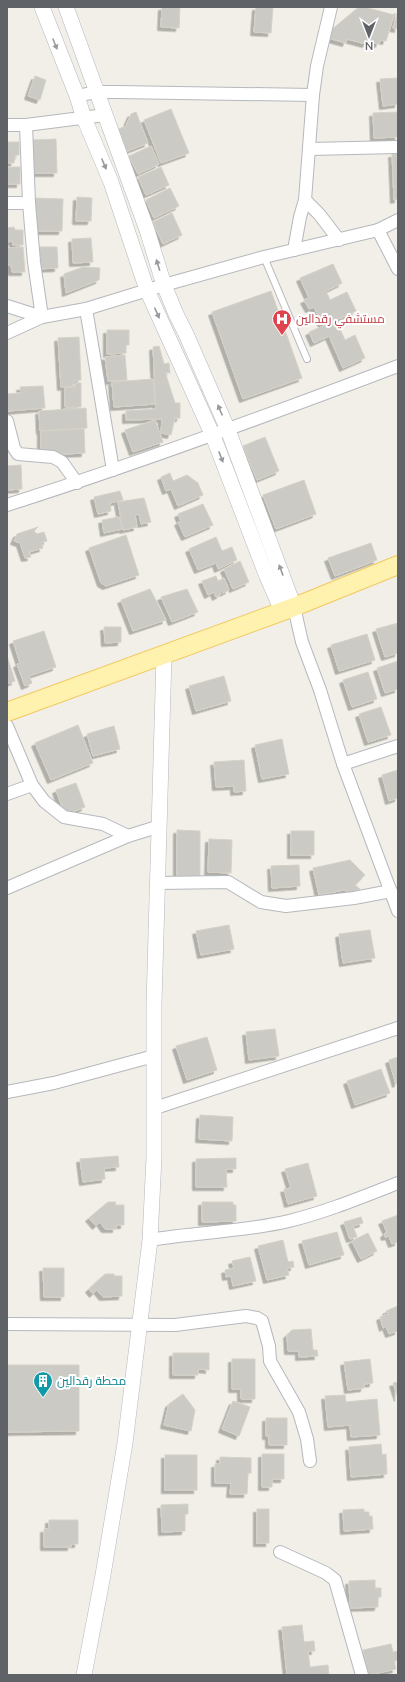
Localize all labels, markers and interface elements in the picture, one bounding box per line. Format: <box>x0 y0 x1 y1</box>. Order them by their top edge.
north arrow <box>349 16 389 56</box>
one-way arrow <box>53 38 59 50</box>
text: N <box>365 39 373 53</box>
one-way arrow <box>101 159 107 171</box>
one-way arrow <box>155 258 161 270</box>
one-way arrow <box>154 307 160 318</box>
hospital icon: مستشفي رقدالين <box>271 308 293 336</box>
place label: مستشفي رقدالين <box>296 311 385 329</box>
one-way arrow <box>216 403 222 415</box>
one-way arrow <box>219 452 225 464</box>
one-way arrow <box>277 564 283 576</box>
building icon: محطة رقدالين <box>32 1370 54 1398</box>
place label: محطة رقدالين <box>57 1373 126 1388</box>

